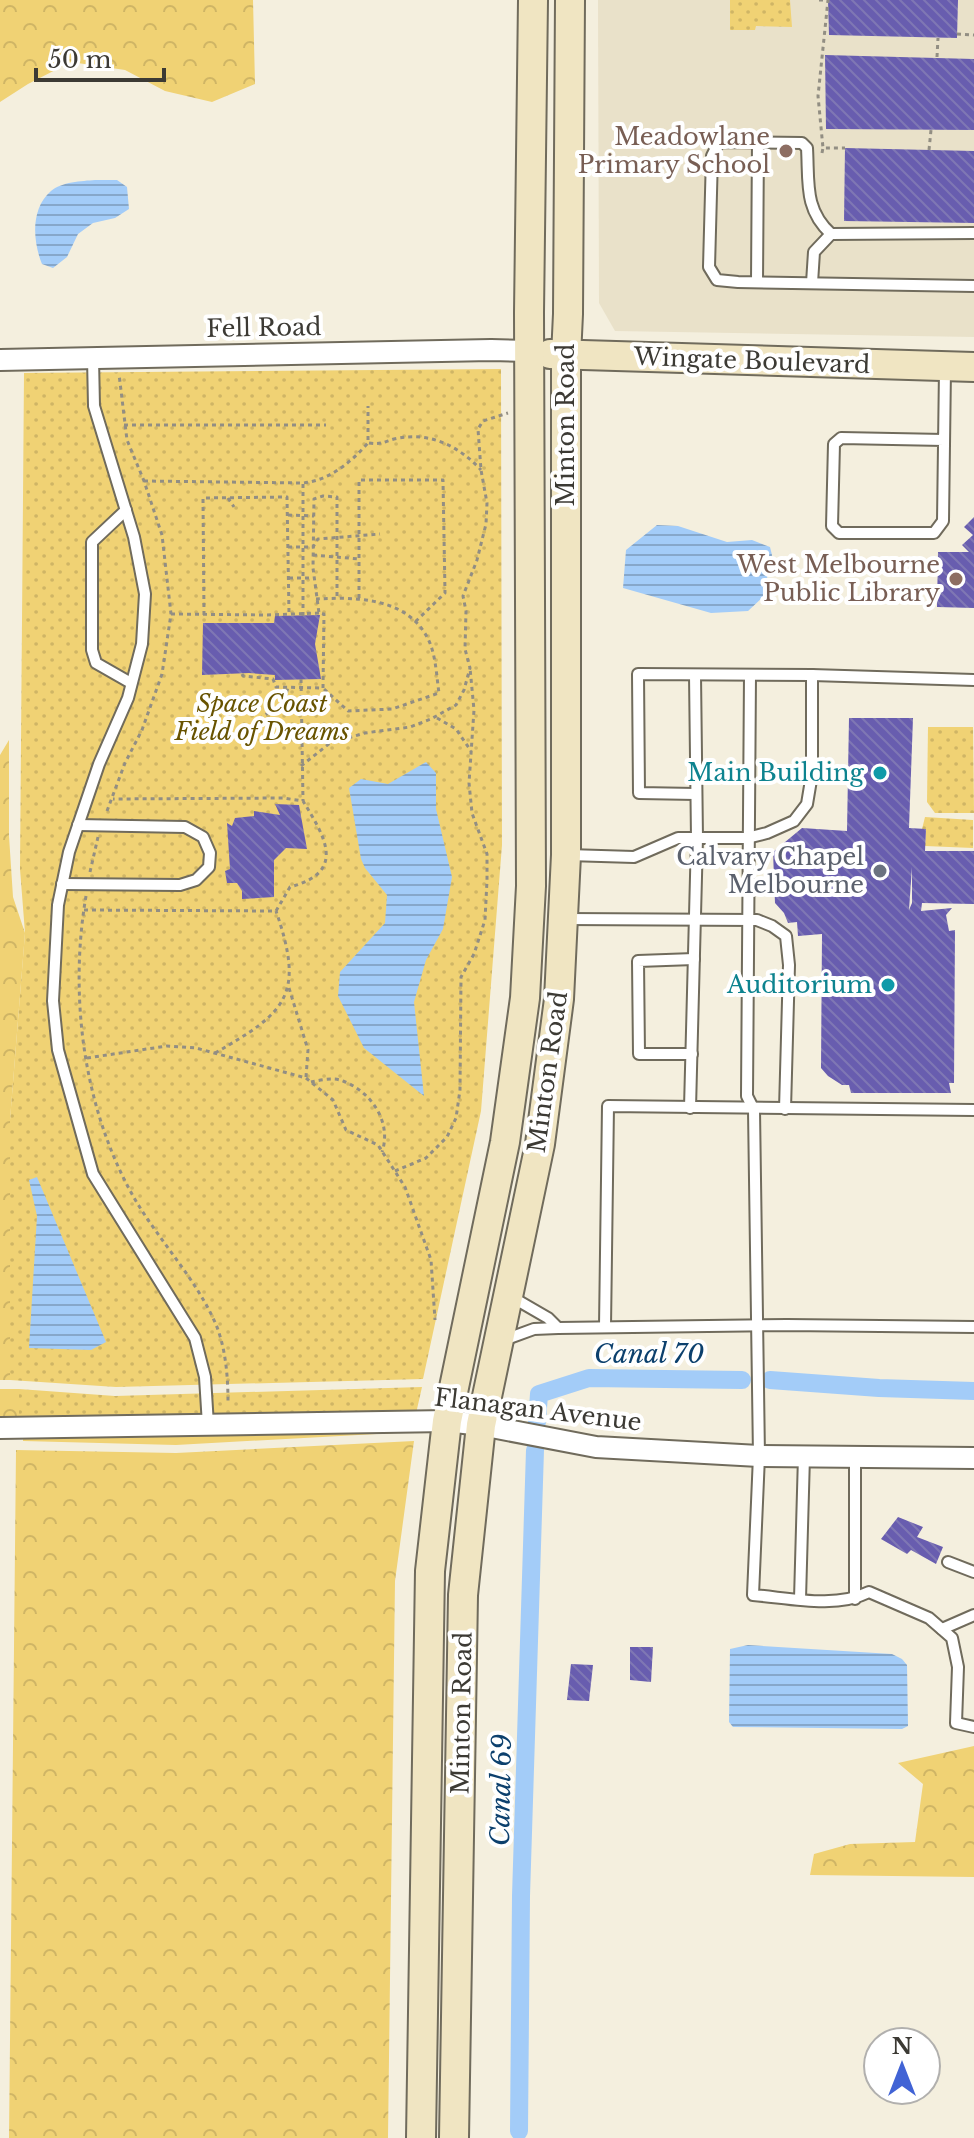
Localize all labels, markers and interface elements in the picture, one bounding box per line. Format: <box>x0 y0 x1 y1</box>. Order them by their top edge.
scale bar <box>36 32 164 82</box>
text: 50 m <box>48 45 112 74</box>
place label: Meadowlane Primary School <box>578 122 770 179</box>
marker: Meadowlane Primary School <box>777 142 795 160</box>
street label: Fell Road <box>206 312 322 343</box>
street label: Wingate Boulevard <box>632 342 871 379</box>
street label: Minton Road <box>551 344 580 506</box>
place label: West Melbourne Public Library <box>736 550 941 607</box>
marker: West Melbourne Public Library <box>947 570 965 588</box>
park label: Space Coast Field of Dreams <box>174 689 349 746</box>
place label: Main Building <box>687 758 865 787</box>
marker: Main Building <box>871 764 889 782</box>
place label: Calvary Chapel Melbourne <box>676 842 864 899</box>
marker: Calvary Chapel Melbourne <box>871 862 889 880</box>
place label: Auditorium <box>726 970 872 999</box>
marker: Auditorium <box>879 976 897 994</box>
street label: Minton Road <box>522 989 573 1155</box>
water label: Canal 70 <box>594 1338 704 1370</box>
street label: Flanagan Avenue <box>433 1382 643 1437</box>
street label: Minton Road <box>446 1631 477 1795</box>
water label: Canal 69 <box>484 1734 518 1846</box>
north arrow <box>862 2026 942 2106</box>
text: N <box>892 2033 913 2060</box>

